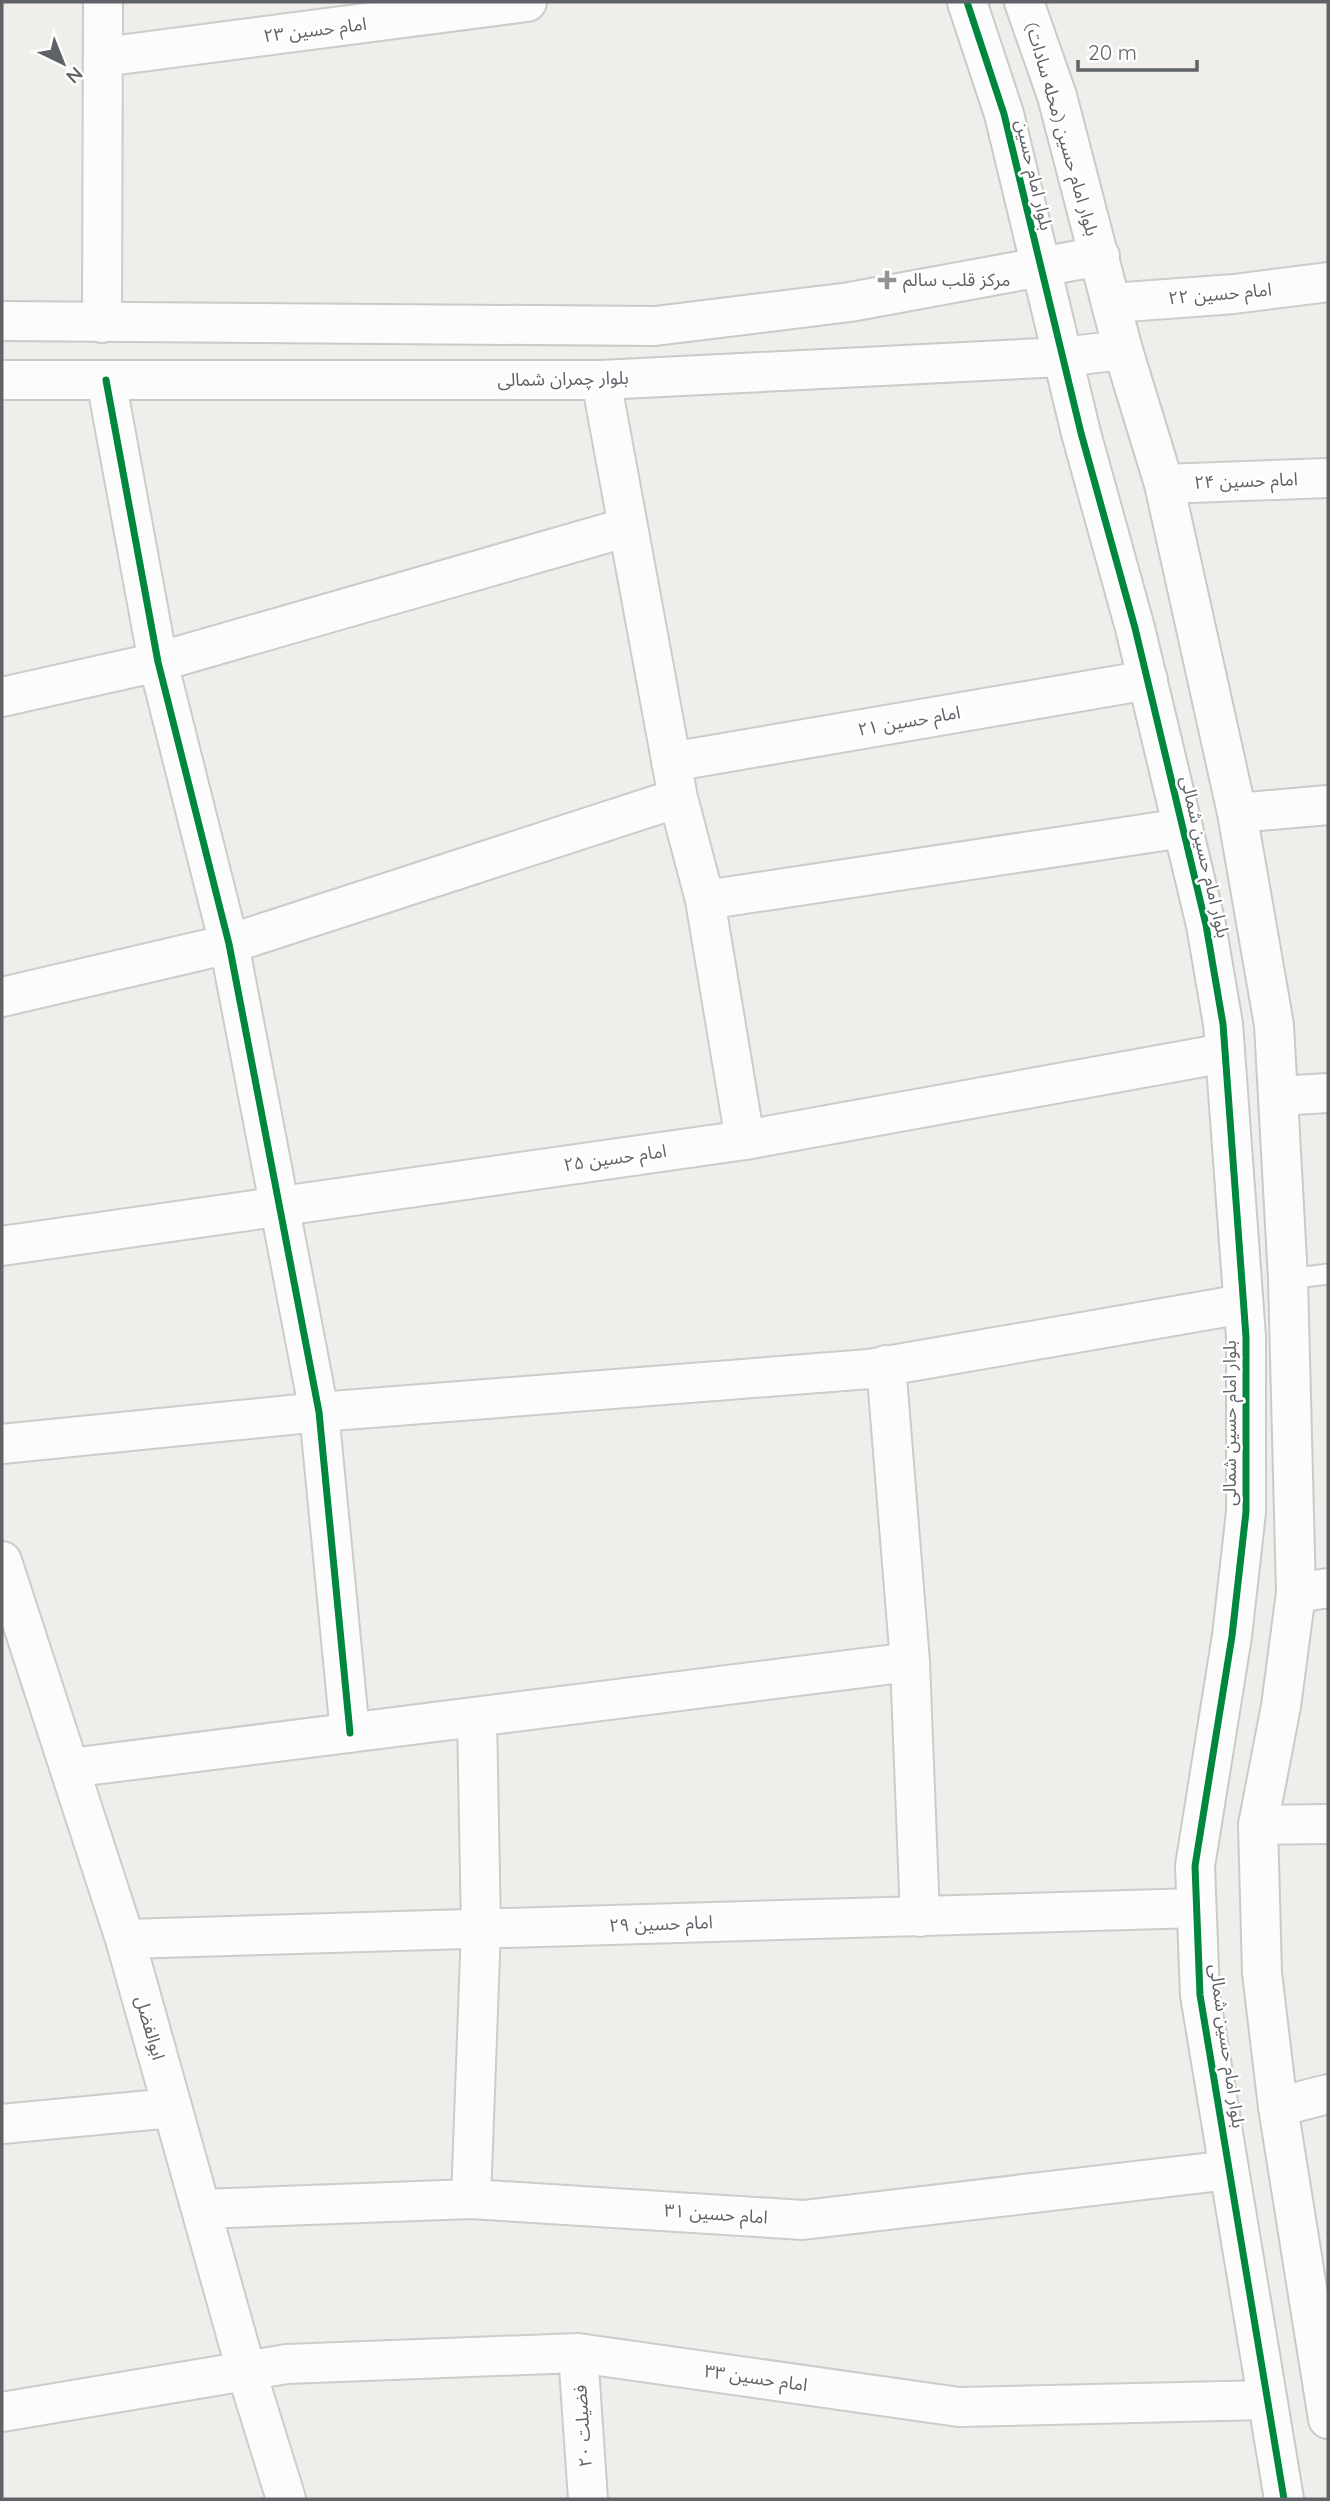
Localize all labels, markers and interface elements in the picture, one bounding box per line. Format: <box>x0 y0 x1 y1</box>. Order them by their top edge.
street label: امام حسین ۲۳ <box>262 12 368 50</box>
street label: بلوار امام حسین (محله سادات) <box>1021 20 1103 238</box>
north arrow <box>28 28 98 98</box>
scale bar <box>1078 28 1197 72</box>
text: 20 m <box>1088 39 1137 65</box>
text: N <box>61 62 88 89</box>
street label: بلوار امام حسین <box>1011 118 1057 232</box>
place label: مرکز قلب سالم <box>903 268 1011 293</box>
marker: مرکز قلب سالم <box>877 270 897 290</box>
street label: امام حسین ۲۲ <box>1167 278 1273 312</box>
street label: بلوار چمران شمالی <box>497 366 629 391</box>
street label: امام حسین ۲۴ <box>1194 467 1298 497</box>
street label: امام حسین ۲۱ <box>856 700 963 744</box>
street label: بلوار امام حسین شمالی <box>1173 774 1235 941</box>
street label: امام حسین ۲۵ <box>562 1139 668 1179</box>
street label: بلوار امام حسین شمالی <box>1218 1340 1244 1506</box>
street label: امام حسین ۲۹ <box>609 1910 713 1940</box>
street label: بلوار امام حسین شمالی <box>1202 1962 1250 2130</box>
street label: ابوالفضل <box>130 1993 171 2063</box>
street label: امام حسین ۳۱ <box>663 2198 769 2232</box>
street label: امام حسین ۳۳ <box>703 2359 809 2399</box>
street label: فضیلت ۲۰ <box>568 2384 597 2468</box>

